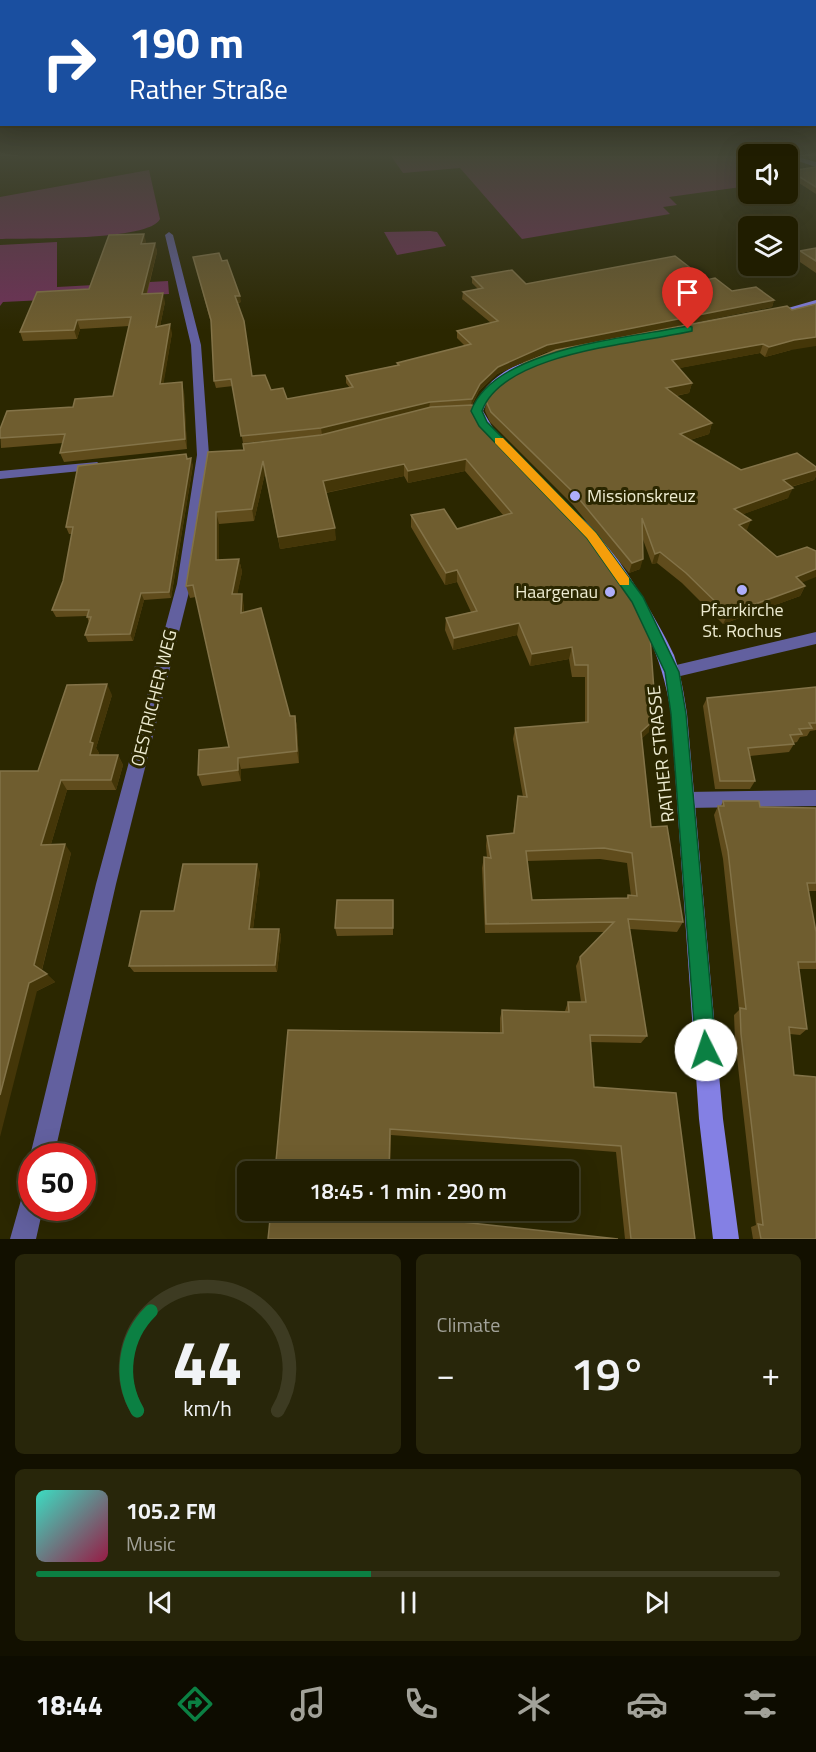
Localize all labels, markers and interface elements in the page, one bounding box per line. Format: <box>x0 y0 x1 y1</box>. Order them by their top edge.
text: 190 m <box>129 10 244 74</box>
icon: right <box>30 24 108 102</box>
text: Rather Straße <box>129 68 288 109</box>
map controls <box>738 144 798 276</box>
button: sound <box>738 144 798 204</box>
button: layers <box>738 216 798 276</box>
pin <box>662 267 713 329</box>
icon: arrive <box>671 276 704 309</box>
place label: Missionskreuz <box>587 482 696 509</box>
marker: Missionskreuz <box>568 489 582 503</box>
place label: Haargenau <box>515 578 598 605</box>
marker: Pfarrkirche St. Rochus <box>735 583 749 597</box>
marker: Haargenau <box>603 585 617 599</box>
place label: Pfarrkirche St. Rochus <box>700 596 784 644</box>
street label: OESTRICHER WEG <box>123 627 184 769</box>
street label: RATHER STRASSE <box>640 684 681 824</box>
position arrow <box>674 1018 738 1082</box>
speed limit sign: 50 <box>18 1143 96 1221</box>
text: 18:45 · 1 min · 290 m <box>309 1174 507 1208</box>
text: Climate <box>437 1309 500 1340</box>
text: 44 <box>173 1314 243 1409</box>
text: 19° <box>570 1339 646 1407</box>
text: − <box>437 1349 455 1399</box>
text: + <box>762 1349 780 1399</box>
text: km/h <box>183 1392 232 1424</box>
text: 105.2 FM <box>126 1494 216 1528</box>
text: Music <box>126 1528 176 1559</box>
icon: previous <box>144 1586 177 1619</box>
icon: pause <box>392 1586 425 1619</box>
icon: next <box>640 1586 673 1619</box>
icon: directions <box>174 1683 216 1725</box>
icon: music <box>287 1683 329 1725</box>
icon: phone <box>400 1683 442 1725</box>
icon: climate <box>513 1683 555 1725</box>
icon: car <box>626 1683 668 1725</box>
icon: filters <box>739 1683 781 1725</box>
text: 18:44 <box>35 1684 103 1725</box>

